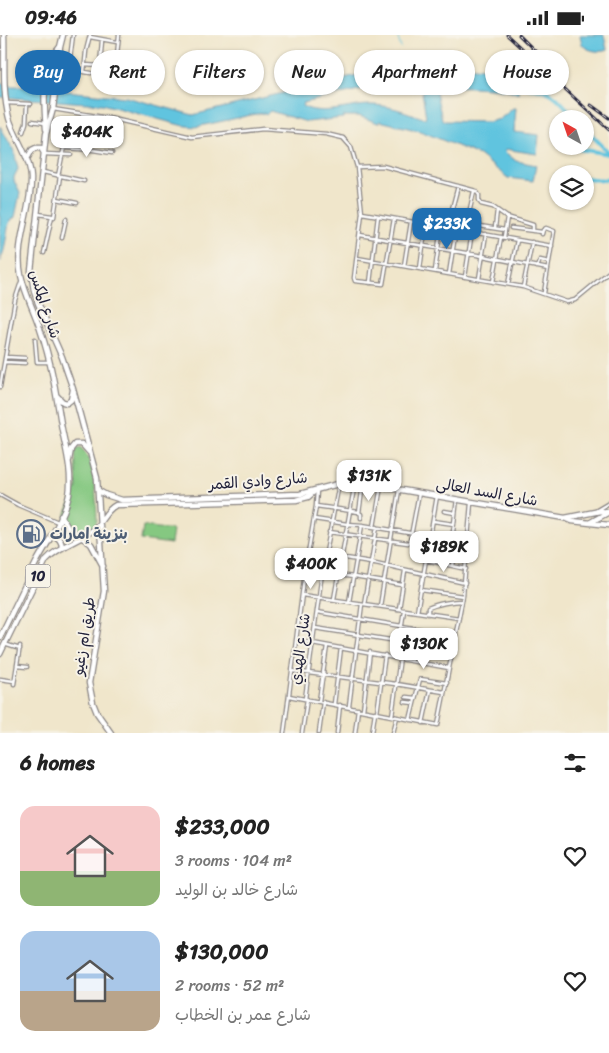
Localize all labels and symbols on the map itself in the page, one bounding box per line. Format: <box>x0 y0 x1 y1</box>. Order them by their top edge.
north arrow <box>549 110 594 155</box>
pin: $404K <box>52 115 122 158</box>
pin: $233K <box>412 207 482 250</box>
street label: شارع المكس <box>22 266 68 342</box>
pin: $131K <box>334 459 404 502</box>
street label: شارع وادي القمر <box>207 465 308 497</box>
street label: شارع السد العالى <box>434 470 540 514</box>
fuel station icon: بنزينة إمارات <box>16 519 46 549</box>
place label: بنزينة إمارات <box>50 521 128 547</box>
pin: $189K <box>409 531 479 573</box>
pin: $400K <box>276 547 346 590</box>
road number: 10 <box>26 565 50 587</box>
street label: طريق ام زغيو <box>65 595 103 678</box>
street label: شارع الهدي <box>282 612 318 686</box>
pin: $130K <box>389 627 459 670</box>

